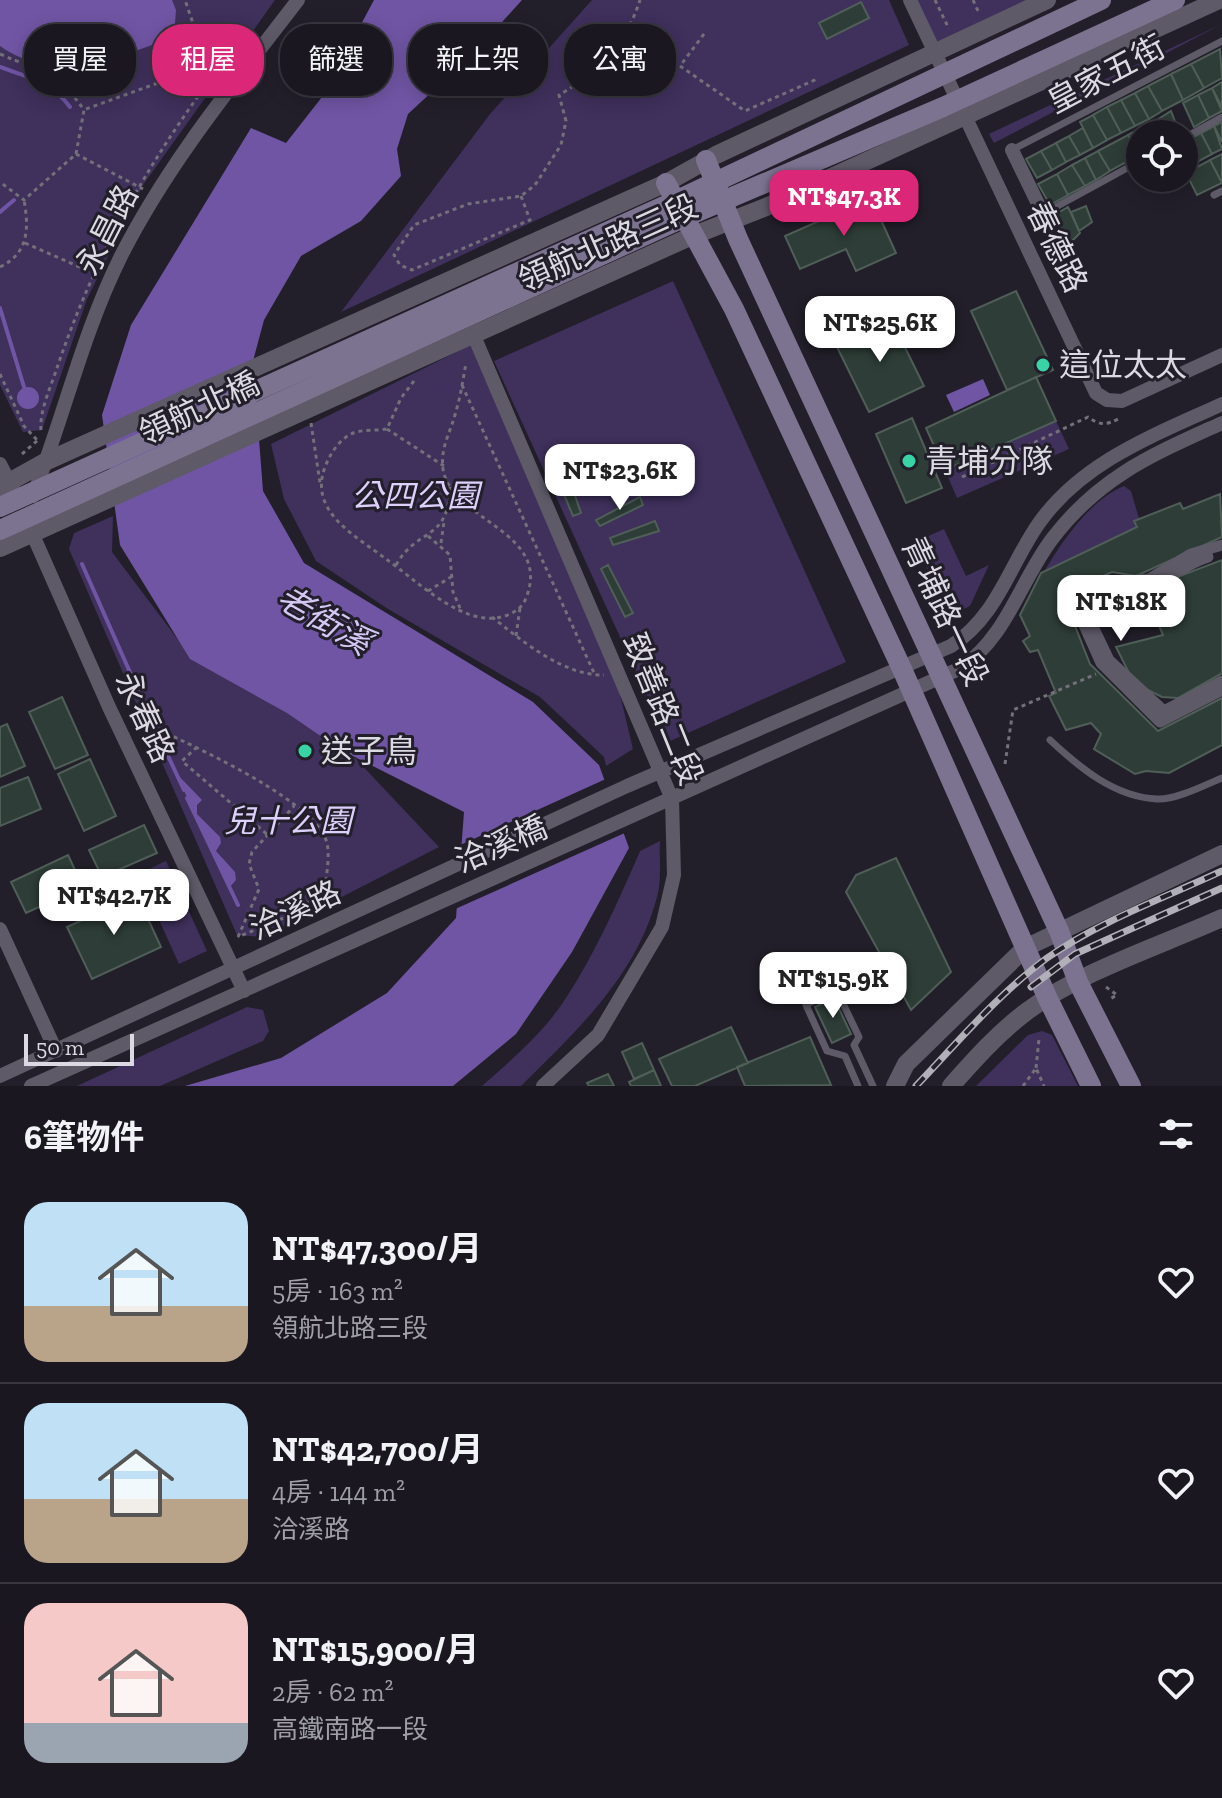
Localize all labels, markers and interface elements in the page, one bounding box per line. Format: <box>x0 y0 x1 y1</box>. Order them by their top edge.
chip: 買屋 <box>24 24 136 96</box>
chip: 租屋 <box>152 24 264 96</box>
chip: 篩選 <box>280 24 392 96</box>
chip: 新上架 <box>408 24 548 96</box>
chip: 公寓 <box>564 24 676 96</box>
street label: 皇家五街 <box>1041 27 1171 121</box>
map controls <box>1126 120 1198 192</box>
button: locate <box>1126 120 1198 192</box>
pin: NT$47.3K <box>761 170 927 238</box>
street label: 永昌路 <box>68 179 146 281</box>
text: NT$47.3K <box>788 180 900 212</box>
street label: 領航北路三段 <box>513 187 703 299</box>
street label: 春德路 <box>1019 196 1095 298</box>
pin: NT$25.6K <box>797 296 963 364</box>
text: NT$25.6K <box>823 306 937 338</box>
place label: 這位太太 <box>1059 346 1187 384</box>
marker: 這位太太 <box>1034 356 1052 374</box>
street label: 領航北橋 <box>133 364 265 452</box>
place label: 青埔分隊 <box>925 442 1053 480</box>
pin: NT$23.6K <box>537 444 703 512</box>
marker: 青埔分隊 <box>900 452 918 470</box>
text: NT$23.6K <box>563 454 677 486</box>
park label: 公四公園 <box>351 477 483 515</box>
street label: 青埔路一段 <box>894 530 996 692</box>
pin: NT$18K <box>1056 575 1186 643</box>
water label: 老街溪 <box>270 577 382 665</box>
text: NT$18K <box>1075 585 1167 617</box>
street label: 致善路二段 <box>615 628 711 790</box>
street label: 永春路 <box>107 665 183 769</box>
place label: 送子鳥 <box>321 732 417 770</box>
marker: 送子鳥 <box>296 742 314 760</box>
park label: 兒十公園 <box>224 802 356 840</box>
street label: 洽溪橋 <box>449 808 553 880</box>
pin: NT$42.7K <box>31 869 197 937</box>
street label: 洽溪路 <box>243 872 347 948</box>
text: NT$42.7K <box>57 879 171 911</box>
pin: NT$15.9K <box>750 952 916 1020</box>
text: NT$15.9K <box>778 962 888 994</box>
scale bar <box>24 1030 134 1066</box>
text: 50 m <box>36 1034 84 1061</box>
icon: filters <box>1154 1112 1198 1156</box>
text: 6筆物件 <box>24 1117 144 1158</box>
text: NT$47,300/月 <box>272 1228 482 1269</box>
icon: home <box>88 1234 184 1330</box>
icon: heart <box>1154 1260 1198 1304</box>
text: 5房 · 163 m² <box>272 1275 403 1307</box>
text: 領航北路三段 <box>272 1312 428 1344</box>
text: NT$42,700/月 <box>272 1429 483 1470</box>
icon: home <box>88 1435 184 1531</box>
icon: heart <box>1154 1461 1198 1505</box>
text: 4房 · 144 m² <box>272 1476 405 1508</box>
text: 洽溪路 <box>272 1513 350 1545</box>
text: NT$15,900/月 <box>272 1629 480 1670</box>
icon: home <box>88 1635 184 1731</box>
icon: heart <box>1154 1661 1198 1705</box>
text: 2房 · 62 m² <box>272 1676 393 1708</box>
text: 高鐵南路一段 <box>272 1713 428 1745</box>

